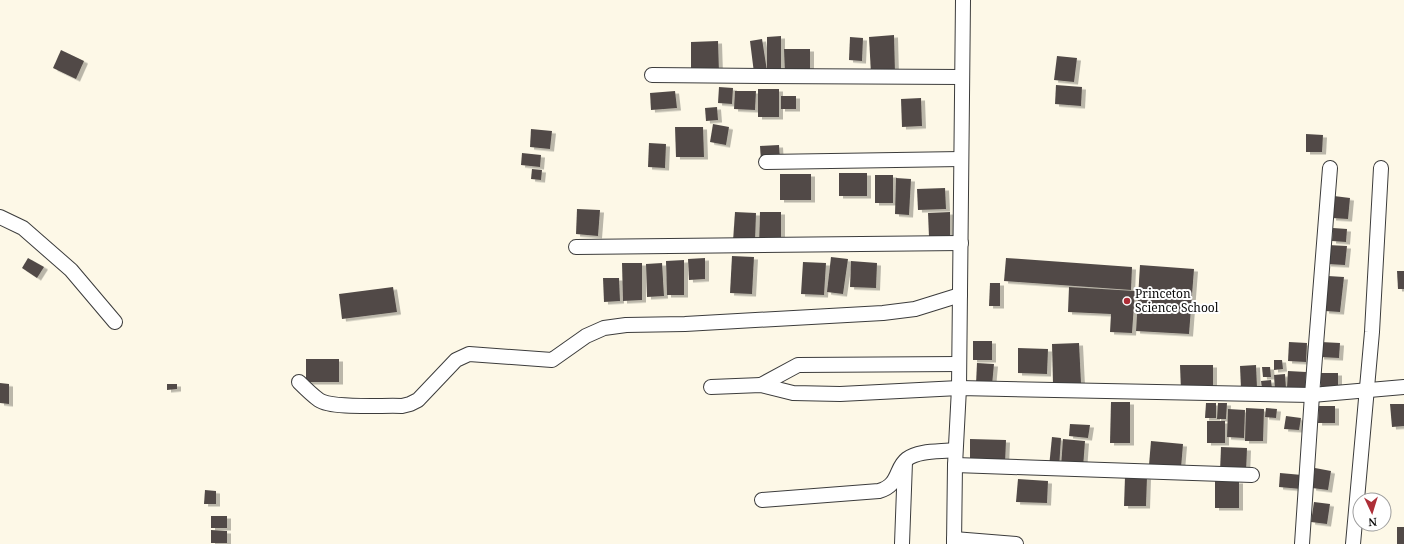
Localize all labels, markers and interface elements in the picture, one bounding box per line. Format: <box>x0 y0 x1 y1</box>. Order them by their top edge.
place label: Princeton Science School <box>1135 285 1219 316</box>
marker: Princeton Science School <box>1122 296 1132 306</box>
north arrow <box>1352 492 1392 532</box>
text: N <box>1368 515 1378 530</box>

